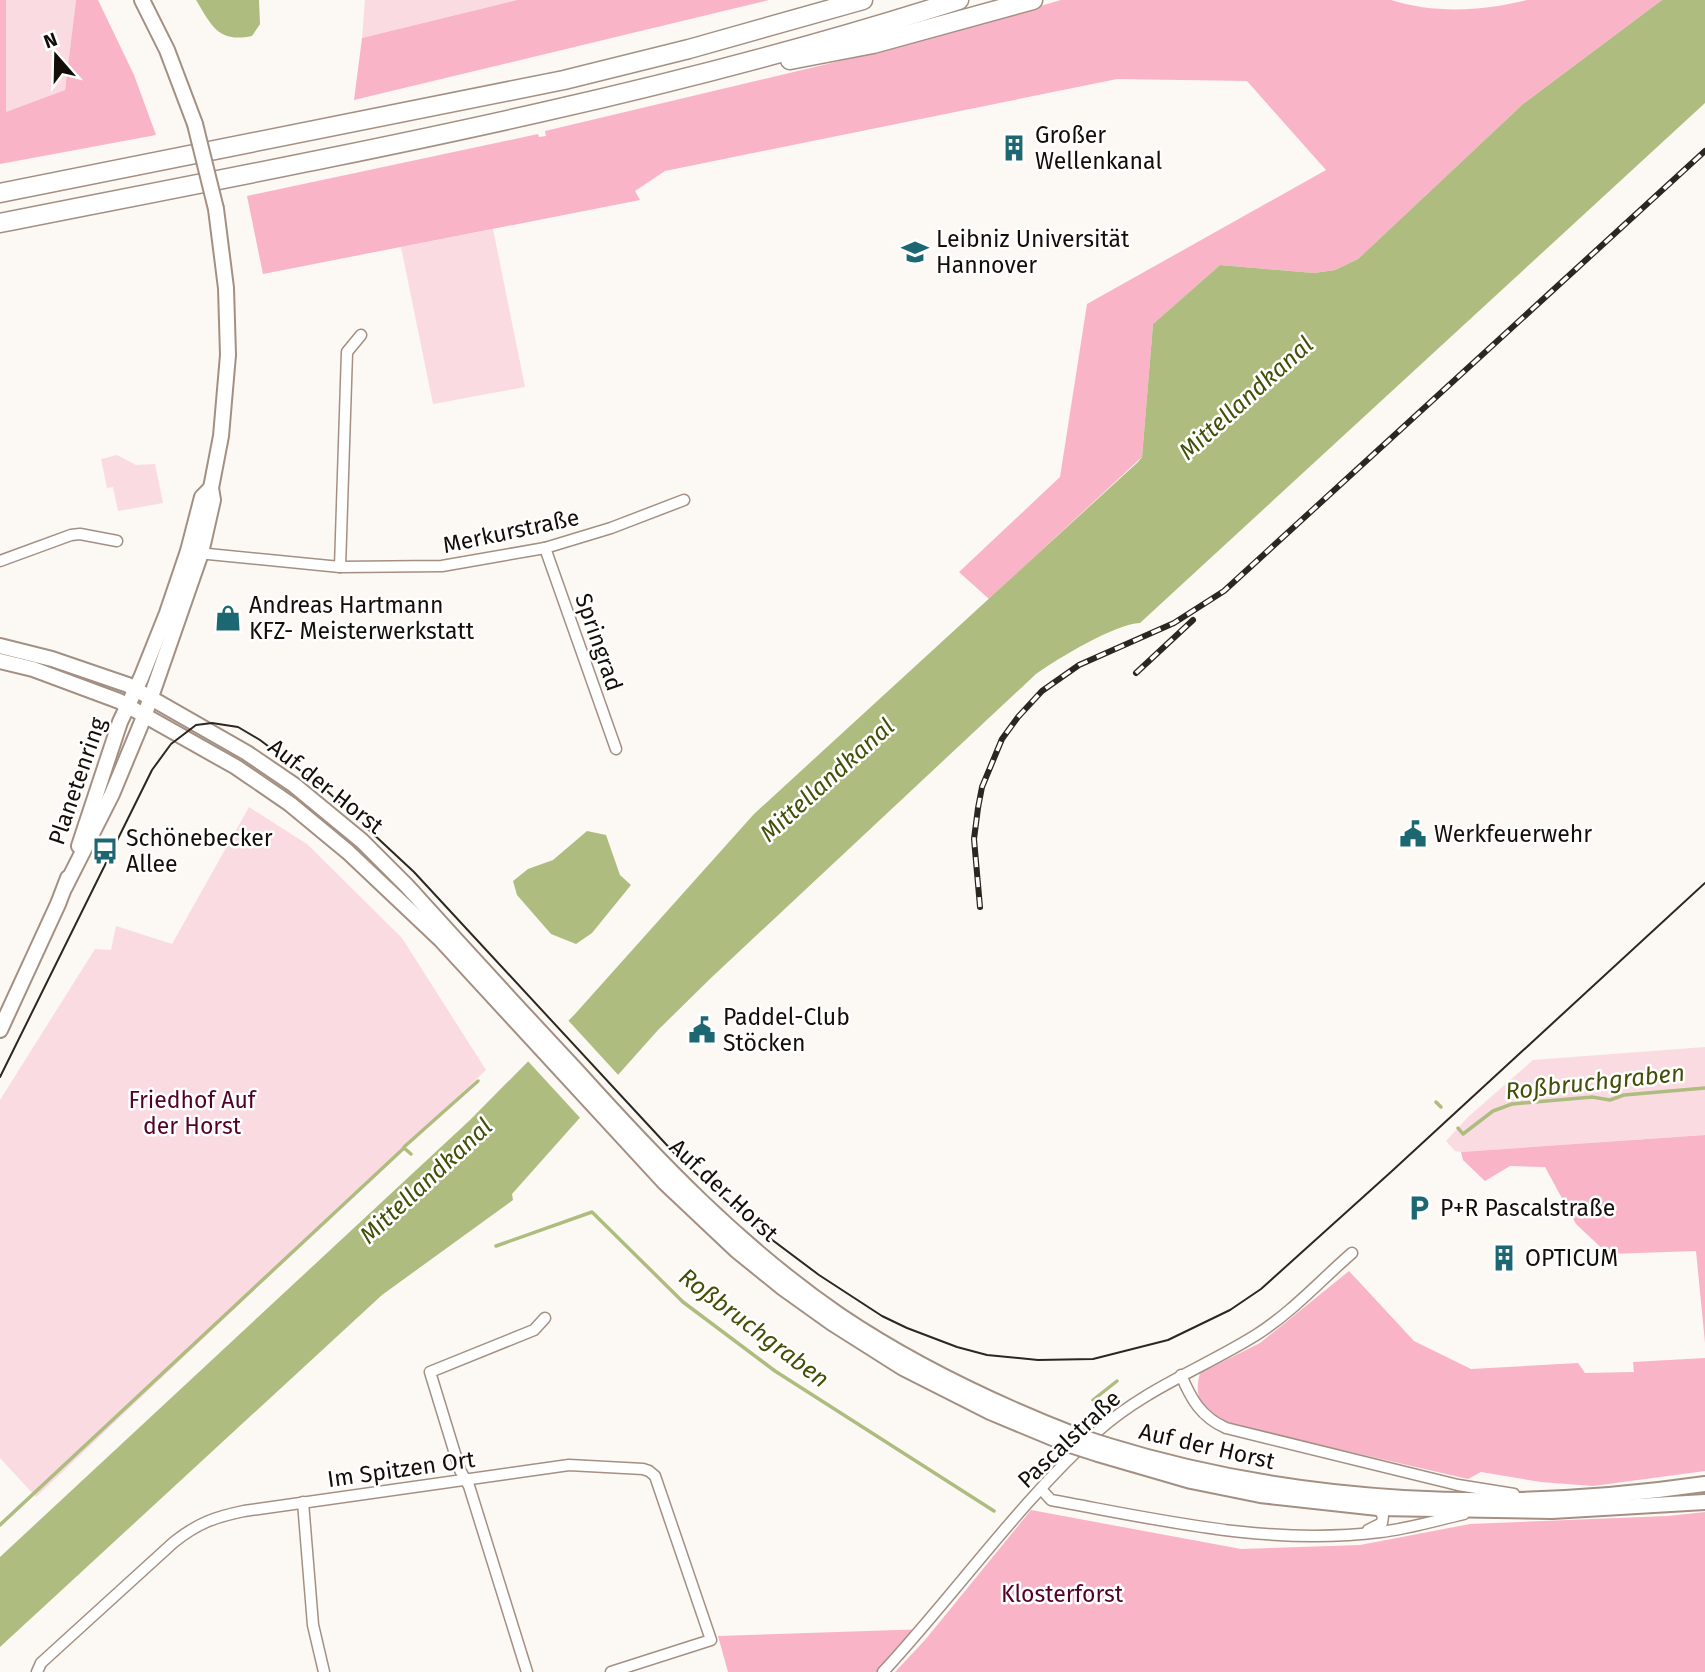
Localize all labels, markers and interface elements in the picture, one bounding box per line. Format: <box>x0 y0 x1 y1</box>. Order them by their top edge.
north arrow <box>21 21 91 91</box>
text: N <box>40 28 60 53</box>
place label: Großer Wellenkanal <box>1035 121 1162 175</box>
building icon: Großer Wellenkanal <box>999 133 1029 163</box>
place label: Leibniz Universität Hannover <box>936 225 1130 279</box>
school or university icon: Leibniz Universität Hannover <box>900 237 930 267</box>
water label: Mittellandkanal <box>1173 330 1319 466</box>
street label: Merkurstraße <box>440 503 582 559</box>
street label: Springrad <box>569 590 629 694</box>
place label: Andreas Hartmann KFZ- Meisterwerkstatt <box>249 591 475 645</box>
shop icon: Andreas Hartmann KFZ- Meisterwerkstatt <box>213 603 243 633</box>
water label: Mittellandkanal <box>754 712 900 848</box>
street label: Planetenring <box>42 714 112 848</box>
street label: Auf der Horst <box>263 732 390 840</box>
public building icon: Werkfeuerwehr <box>1398 819 1428 849</box>
place label: Werkfeuerwehr <box>1434 820 1592 848</box>
place label: Schönebecker Allee <box>126 824 273 878</box>
bus stop icon: Schönebecker Allee <box>90 836 120 866</box>
place label: Paddel-Club Stöcken <box>723 1003 850 1057</box>
public building icon: Paddel-Club Stöcken <box>687 1015 717 1045</box>
water label: Roßbruchgraben <box>1504 1059 1686 1105</box>
park label: Friedhof Auf der Horst <box>128 1086 258 1140</box>
water label: Mittellandkanal <box>354 1113 498 1249</box>
street label: Auf der Horst <box>664 1133 785 1248</box>
parking icon: P+R Pascalstraße <box>1404 1193 1434 1223</box>
place label: P+R Pascalstraße <box>1440 1194 1615 1222</box>
building icon: OPTICUM <box>1489 1243 1519 1273</box>
place label: OPTICUM <box>1525 1244 1618 1272</box>
water label: Roßbruchgraben <box>674 1263 834 1393</box>
street label: Pascalstraße <box>1012 1384 1126 1494</box>
street label: Auf der Horst <box>1136 1417 1278 1475</box>
street label: Im Spitzen Ort <box>325 1445 477 1493</box>
park label: Klosterforst <box>1001 1580 1124 1608</box>

